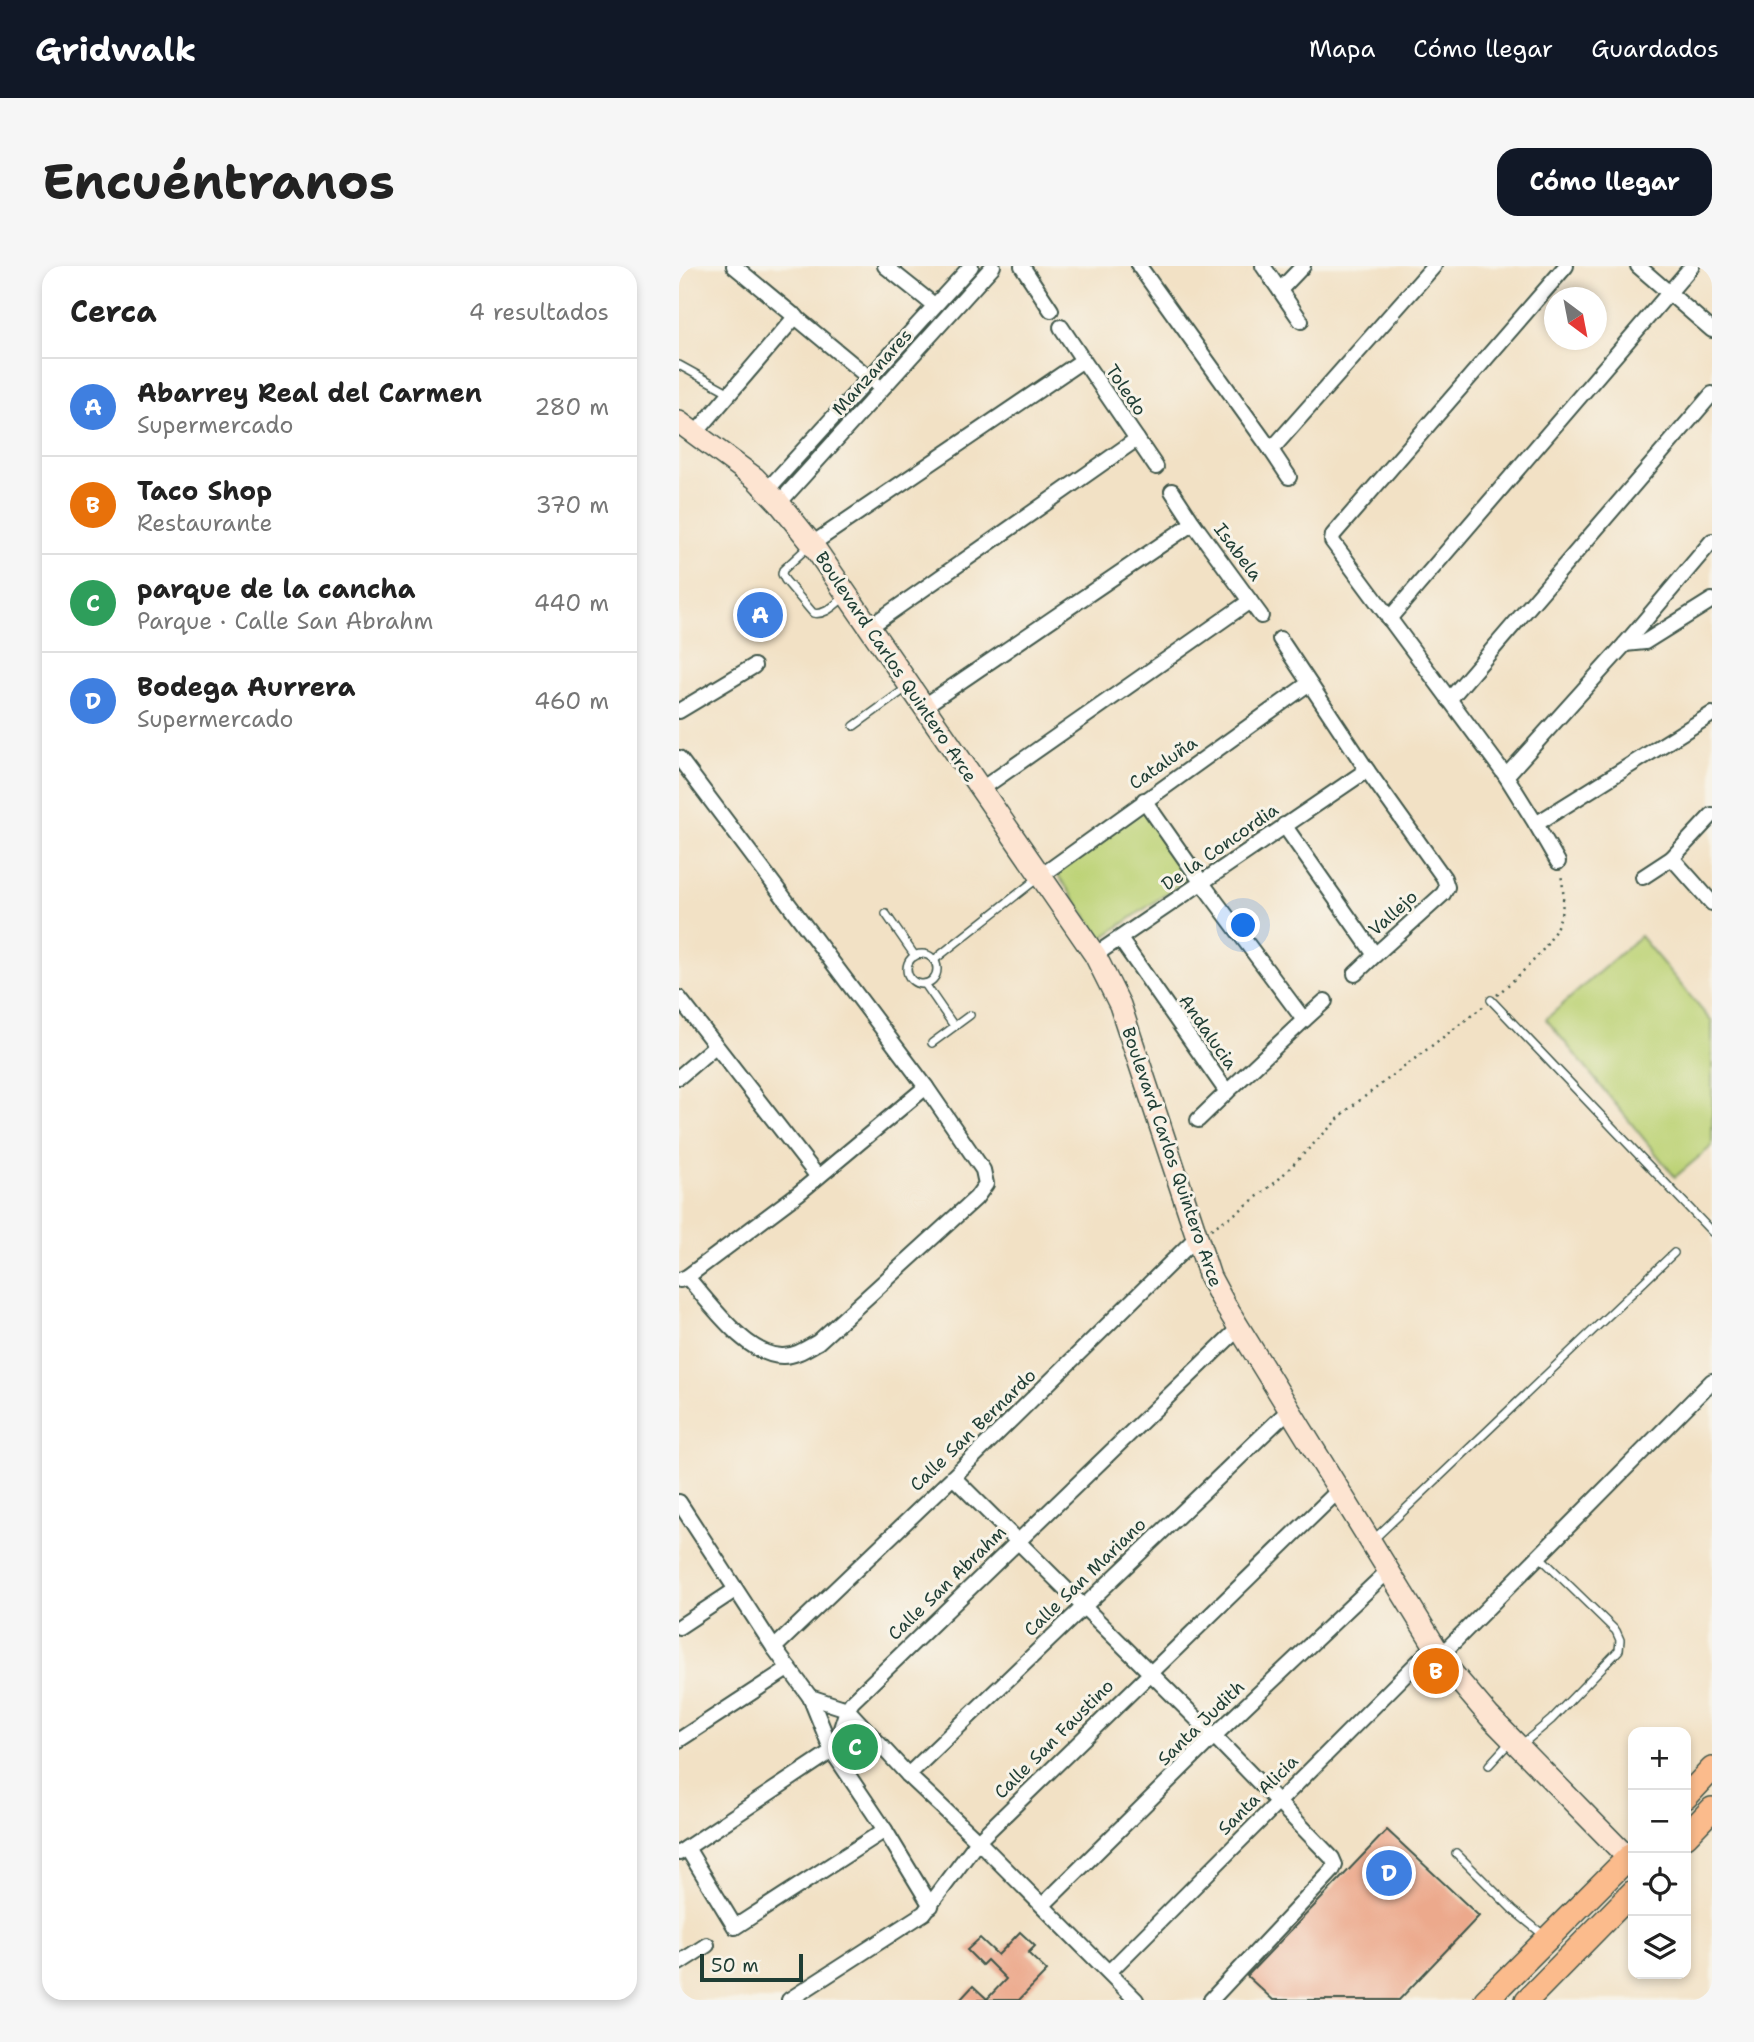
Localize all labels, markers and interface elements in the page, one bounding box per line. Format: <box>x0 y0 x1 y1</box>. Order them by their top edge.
text: Gridwalk <box>35 27 196 72</box>
text: Mapa <box>1309 33 1375 65</box>
text: Cómo llegar <box>1413 33 1553 65</box>
text: Guardados <box>1591 33 1719 65</box>
button: Cómo llegar <box>1497 148 1712 216</box>
text: Encuéntranos <box>42 149 395 215</box>
north arrow <box>1544 287 1607 350</box>
text: Cerca <box>70 291 157 332</box>
text: 4 resultados <box>469 297 609 327</box>
street label: Manzanares <box>827 323 917 421</box>
street label: Toledo <box>1100 360 1152 420</box>
text: Abarrey Real del Carmen <box>137 375 482 410</box>
text: A <box>84 392 102 422</box>
text: 280 m <box>534 392 609 422</box>
text: Supermercado <box>137 410 293 440</box>
text: Taco Shop <box>137 473 272 508</box>
text: B <box>86 490 100 520</box>
text: 370 m <box>536 490 609 520</box>
text: Restaurante <box>137 508 272 538</box>
street label: Isabela <box>1208 518 1268 586</box>
street label: Boulevard Carlos Quintero Arce <box>810 547 982 787</box>
text: parque de la cancha <box>137 571 415 606</box>
text: C <box>86 588 100 618</box>
text: 440 m <box>534 588 609 618</box>
pin: A <box>737 589 783 641</box>
text: Parque · Calle San Abrahm <box>137 606 433 636</box>
text: Bodega Aurrera <box>137 669 355 704</box>
text: D <box>85 686 101 716</box>
text: 460 m <box>534 686 609 716</box>
text: Supermercado <box>137 704 293 734</box>
street label: Cataluña <box>1124 731 1202 795</box>
street label: De la Concordia <box>1157 798 1283 896</box>
street label: Vallejo <box>1363 885 1423 941</box>
your location <box>1226 908 1260 942</box>
street label: Andalucia <box>1173 990 1243 1074</box>
street label: Boulevard Carlos Quintero Arce <box>1116 1024 1228 1290</box>
street label: Calle San Bernardo <box>905 1363 1041 1497</box>
street label: Calle San Mariano <box>1019 1512 1151 1642</box>
street label: Calle San Abrahm <box>883 1520 1011 1646</box>
pin: B <box>1413 1645 1459 1697</box>
street label: Calle San Faustino <box>989 1674 1119 1804</box>
street label: Santa Judith <box>1152 1675 1250 1771</box>
pin: C <box>832 1721 878 1773</box>
map controls <box>1628 1727 1691 1979</box>
button: + <box>1628 1727 1691 1790</box>
street label: Santa Alicia <box>1213 1750 1303 1840</box>
button: − <box>1628 1790 1691 1853</box>
pin: D <box>1366 1847 1412 1899</box>
button: locate <box>1628 1853 1691 1916</box>
button: layers <box>1628 1916 1691 1979</box>
scale bar <box>700 1951 803 1983</box>
text: 50 m <box>711 1953 759 1978</box>

